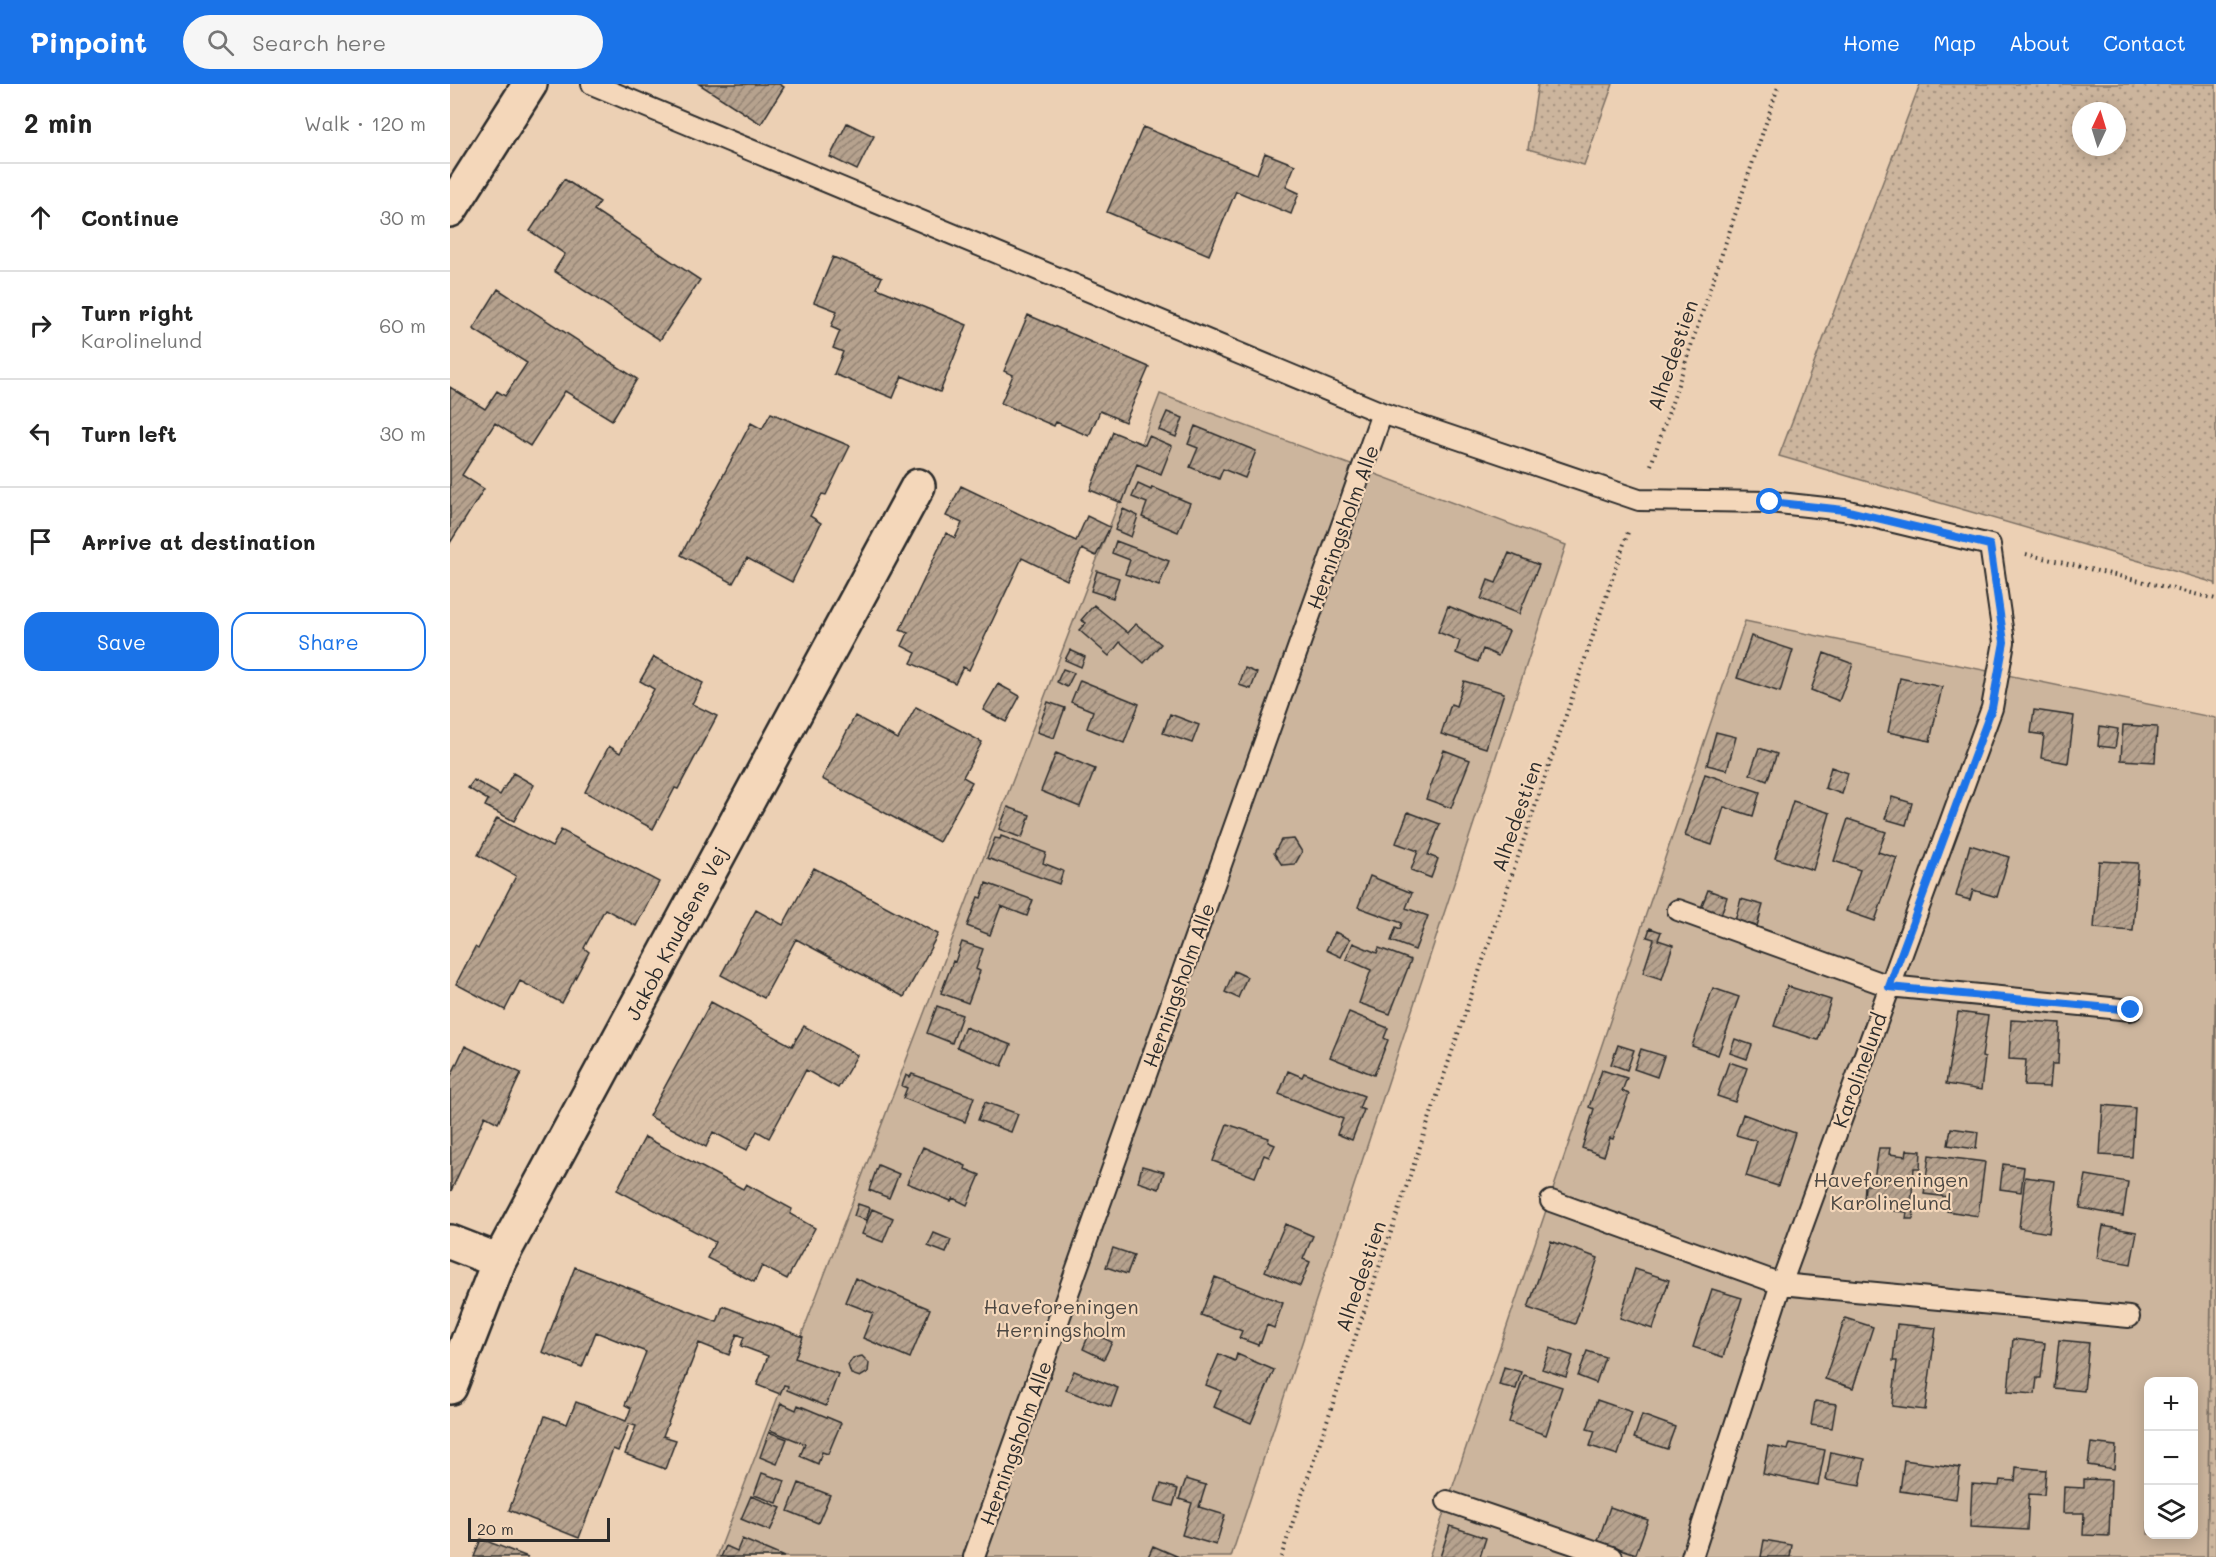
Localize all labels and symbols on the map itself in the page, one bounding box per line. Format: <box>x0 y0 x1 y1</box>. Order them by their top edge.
north arrow <box>2072 102 2126 156</box>
street label: Alhedestien <box>1641 296 1703 414</box>
street label: Herningsholm Alle <box>1300 441 1384 613</box>
route start <box>1756 488 1782 514</box>
street label: Alhedestien <box>1485 757 1547 875</box>
street label: Jakob Knudsens Vej <box>619 842 733 1024</box>
street label: Herningsholm Alle <box>1136 899 1220 1071</box>
route end <box>2117 996 2143 1022</box>
street label: Karolinelund <box>1826 1009 1892 1131</box>
park label: Haveforeningen Karolinelund <box>1813 1166 1969 1215</box>
street label: Alhedestien <box>1329 1217 1391 1335</box>
park label: Haveforeningen Herningsholm <box>983 1293 1139 1342</box>
street label: Herningsholm Alle <box>973 1357 1057 1529</box>
scale bar <box>468 1515 610 1542</box>

